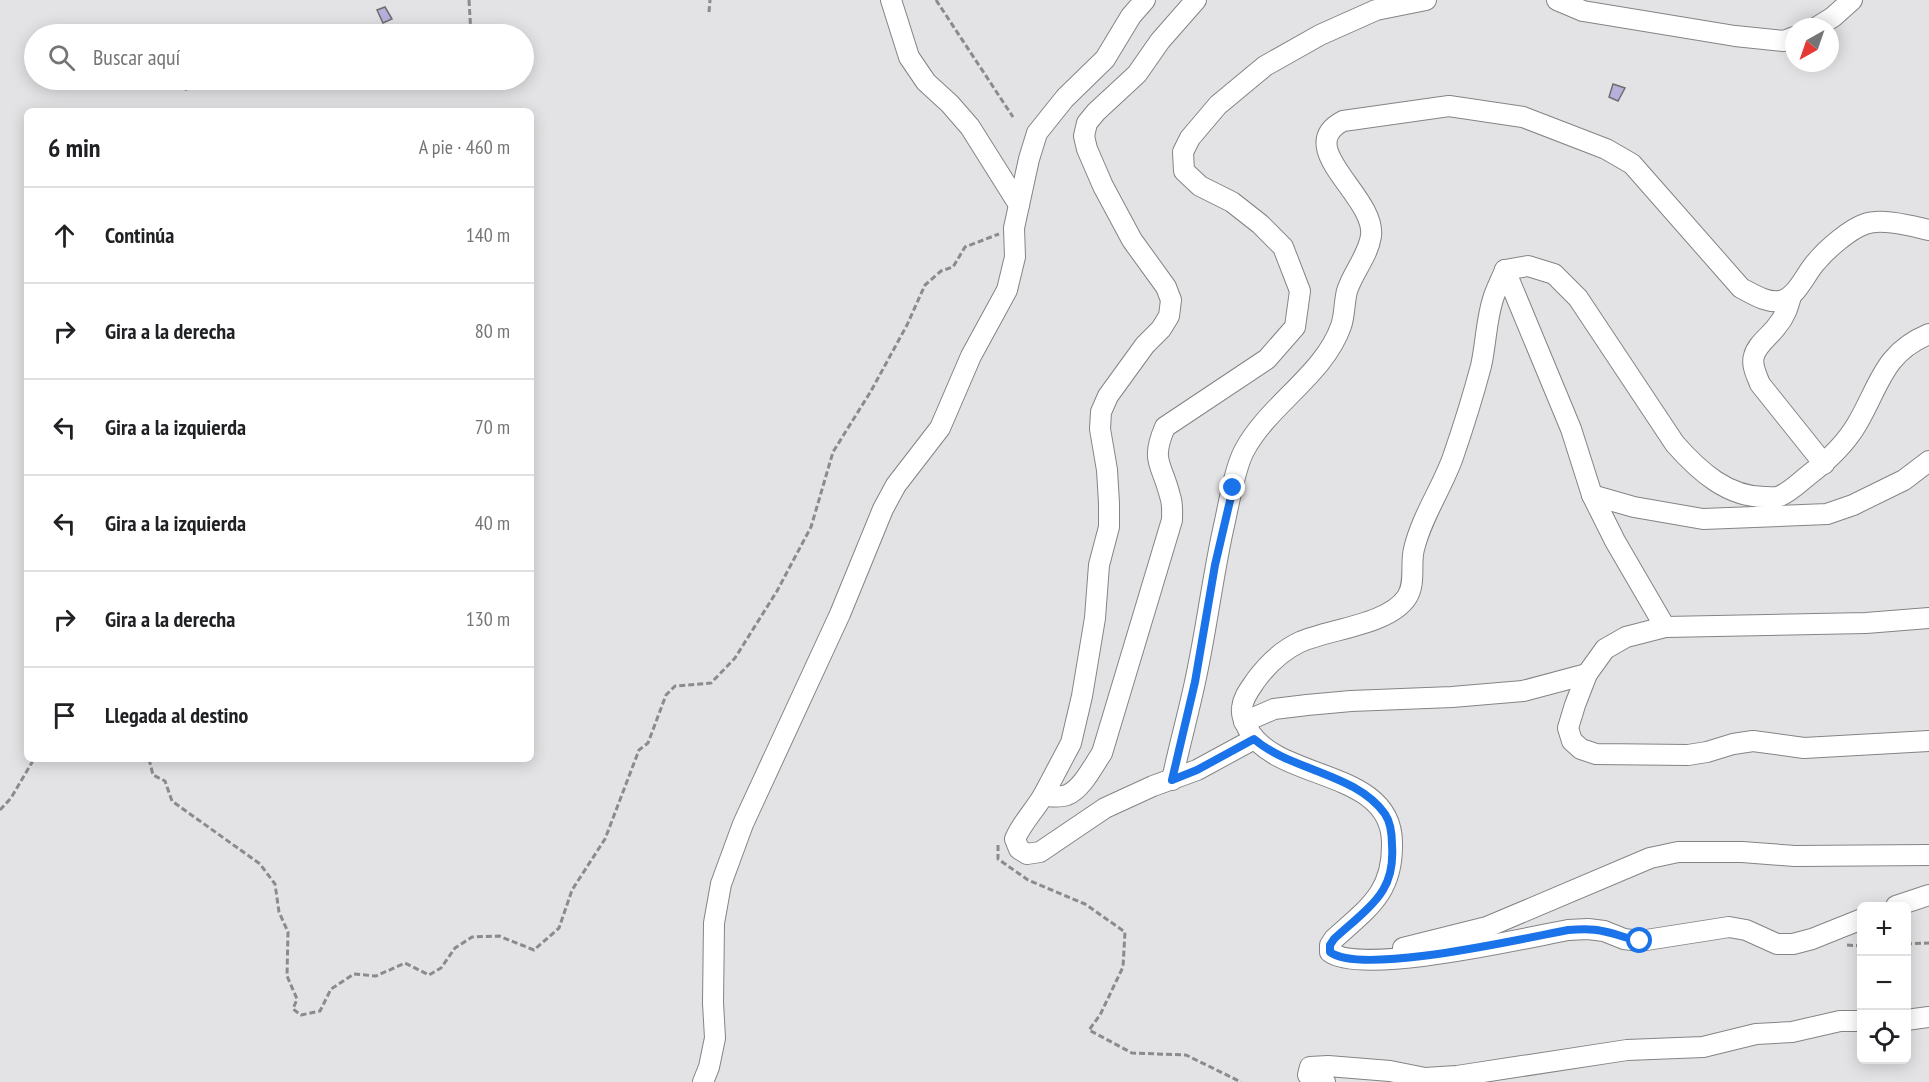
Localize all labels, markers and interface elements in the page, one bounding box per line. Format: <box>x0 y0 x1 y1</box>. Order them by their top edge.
north arrow <box>1785 18 1839 72</box>
search box <box>24 24 534 90</box>
icon: search <box>45 41 78 74</box>
text: Buscar aquí <box>93 43 180 71</box>
text: 6 min <box>48 131 101 164</box>
text: A pie · 460 m <box>419 134 510 160</box>
icon: ahead <box>48 219 81 252</box>
text: Continúa <box>105 221 174 249</box>
text: 140 m <box>466 222 510 248</box>
icon: right <box>48 315 81 348</box>
text: Gira a la derecha <box>105 317 235 345</box>
text: 80 m <box>475 318 510 344</box>
icon: left <box>48 411 81 444</box>
text: Gira a la izquierda <box>105 413 246 441</box>
text: 70 m <box>475 414 510 440</box>
route end <box>1219 474 1245 500</box>
icon: left <box>48 507 81 540</box>
text: Gira a la izquierda <box>105 509 246 537</box>
text: 40 m <box>475 510 510 536</box>
icon: right <box>48 603 81 636</box>
text: Gira a la derecha <box>105 605 235 633</box>
text: 130 m <box>466 606 510 632</box>
icon: arrive <box>48 699 81 732</box>
text: Llegada al destino <box>105 701 248 729</box>
map controls <box>1857 902 1911 1064</box>
button: + <box>1857 902 1911 956</box>
route start <box>1626 927 1652 953</box>
button: − <box>1857 956 1911 1010</box>
button: locate <box>1857 1010 1911 1064</box>

